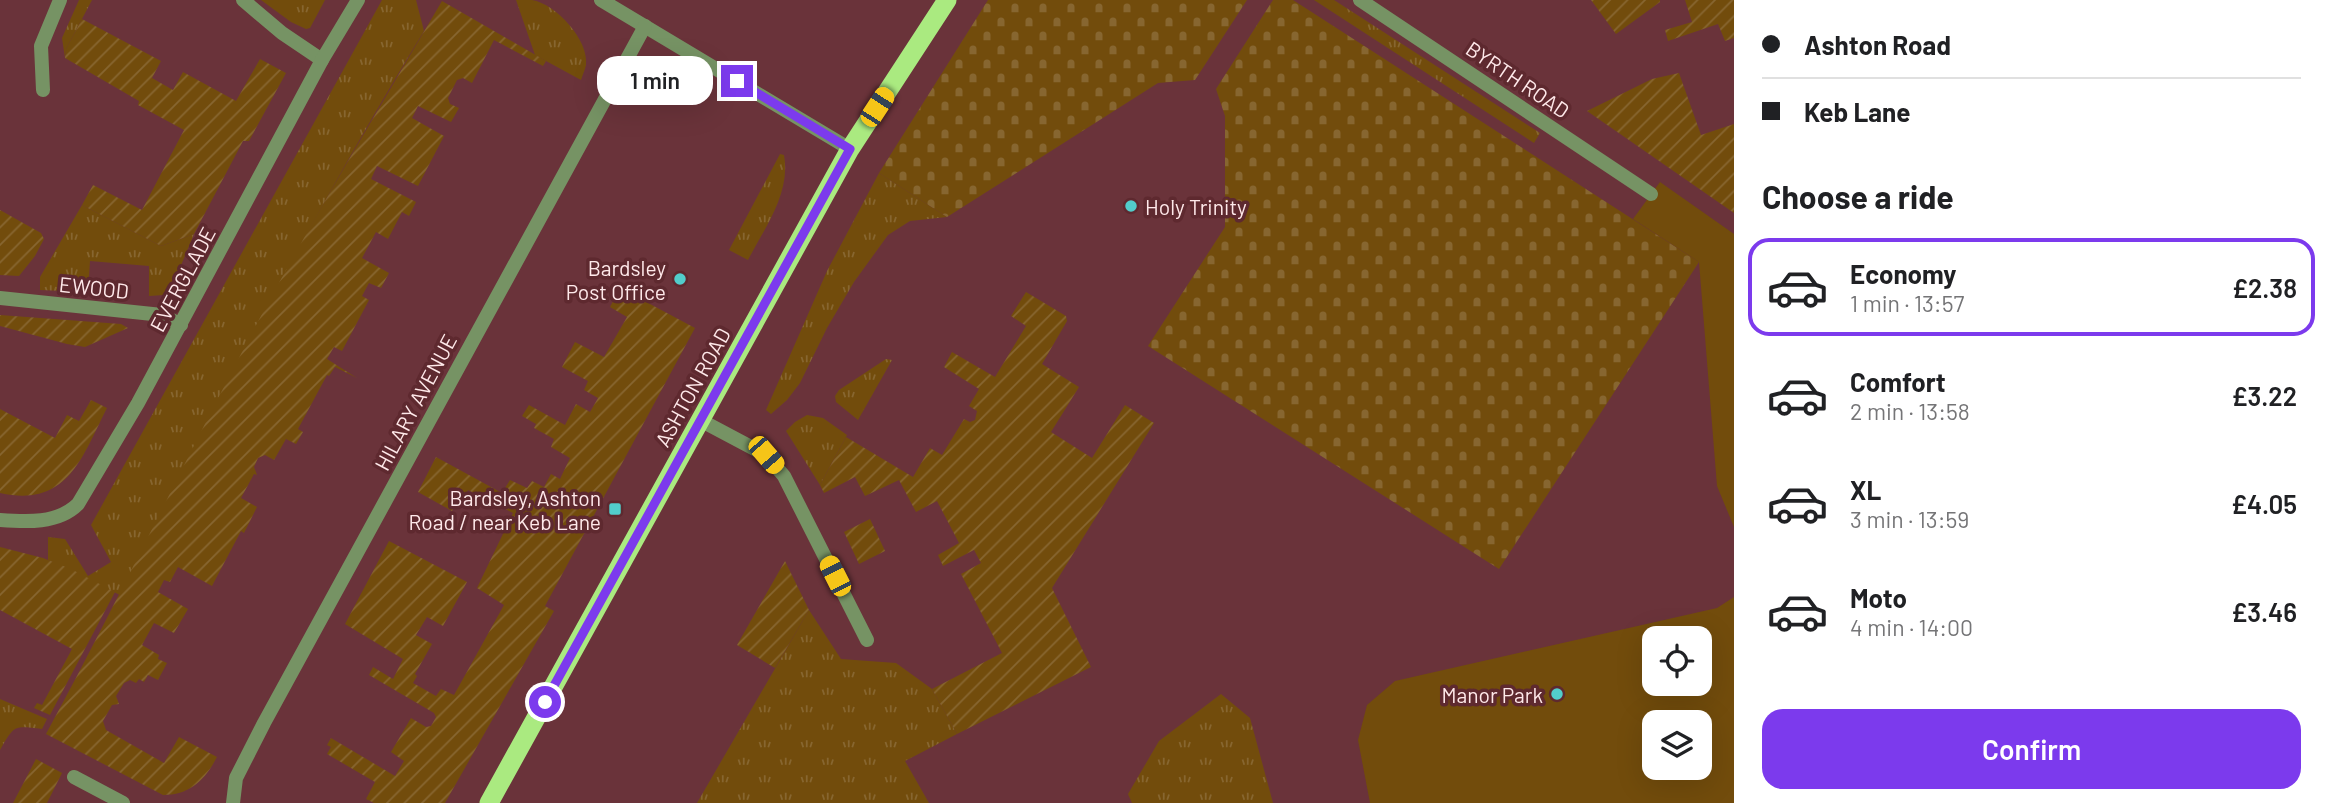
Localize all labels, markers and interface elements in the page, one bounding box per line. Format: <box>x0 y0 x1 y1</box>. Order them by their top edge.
text: Ashton Road <box>1804 29 1951 60</box>
street label: BYRTH ROAD <box>1462 35 1574 123</box>
callout: 1 min <box>597 56 712 106</box>
route end <box>721 65 753 97</box>
text: 1 min <box>630 66 680 94</box>
car <box>857 84 898 130</box>
text: Keb Lane <box>1804 96 1910 127</box>
text: Choose a ride <box>1762 177 1954 215</box>
place label: Holy Trinity <box>1145 194 1247 219</box>
marker: Holy Trinity <box>1123 198 1139 214</box>
street label: EVERGLADE <box>144 222 220 336</box>
place label: Bardsley Post Office <box>566 255 666 304</box>
icon: car <box>1766 256 1829 319</box>
text: Economy <box>1850 258 1956 289</box>
street label: EWOOD <box>58 271 130 303</box>
marker: Bardsley Post Office <box>672 271 688 287</box>
text: £2.38 <box>2232 272 2297 303</box>
text: 1 min · 13:57 <box>1850 289 1964 317</box>
street label: ASHTON ROAD <box>649 323 735 451</box>
street label: HILARY AVENUE <box>369 330 461 474</box>
icon: car <box>1766 364 1829 427</box>
text: Comfort <box>1850 366 1946 397</box>
text: £3.22 <box>2232 380 2297 411</box>
text: 2 min · 13:58 <box>1850 397 1970 425</box>
car <box>745 432 788 478</box>
icon: car <box>1766 472 1829 535</box>
text: XL <box>1850 474 1881 505</box>
place label: Bardsley, Ashton Road / near Keb Lane <box>409 485 601 534</box>
text: £4.05 <box>2231 488 2297 519</box>
marker: Bardsley, Ashton Road / near Keb Lane <box>607 501 623 517</box>
text: 3 min · 13:59 <box>1850 505 1969 533</box>
car <box>817 553 854 599</box>
icon: car <box>1766 580 1829 643</box>
text: Moto <box>1850 582 1907 613</box>
text: £3.46 <box>2231 596 2297 627</box>
text: 4 min · 14:00 <box>1850 613 1973 641</box>
map controls <box>1642 626 1712 780</box>
button: locate <box>1642 626 1712 696</box>
place label: Manor Park <box>1442 682 1543 707</box>
route start <box>529 686 561 718</box>
marker: Manor Park <box>1549 686 1565 702</box>
button: Confirm <box>1762 709 2301 789</box>
button: layers <box>1642 710 1712 780</box>

